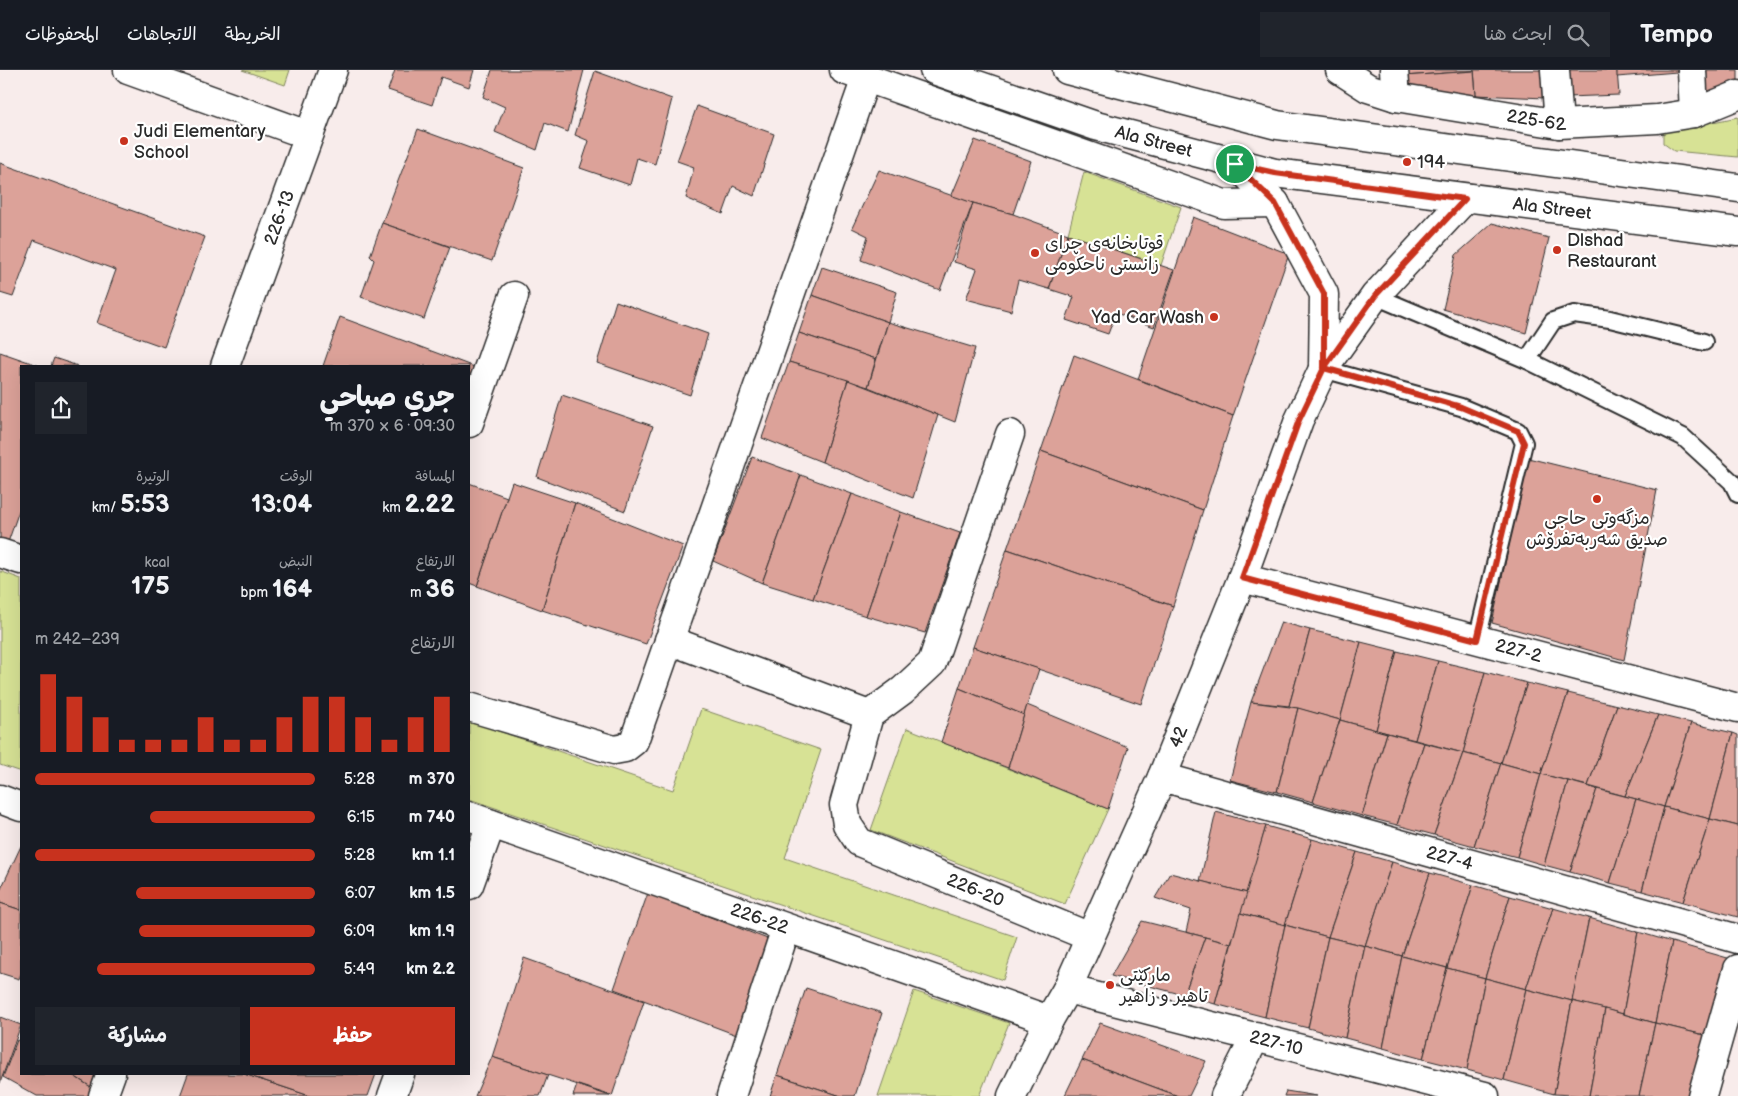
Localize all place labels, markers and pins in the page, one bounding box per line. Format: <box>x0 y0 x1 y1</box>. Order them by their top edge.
place label: Judi Elementary School <box>134 121 266 163</box>
marker: Judi Elementary School <box>118 135 130 147</box>
pin <box>1214 143 1256 185</box>
place label: 194 <box>1417 152 1445 173</box>
marker: 194 <box>1401 156 1413 168</box>
place label: Dlshad Restaurant <box>1567 230 1657 272</box>
place label: قوتابخانەی چرای زانستی ناحکومی <box>1045 233 1164 275</box>
marker: Dlshad Restaurant <box>1551 244 1563 256</box>
marker: قوتابخانەی چرای زانستی ناحکومی <box>1029 247 1041 259</box>
place label: Yad Car Wash <box>1091 307 1204 328</box>
marker: Yad Car Wash <box>1208 311 1220 323</box>
marker: مزگەوتی حاجی صدیق شەربەتفرۆش <box>1591 493 1603 505</box>
place label: مزگەوتی حاجی صدیق شەربەتفرۆش <box>1526 508 1668 550</box>
place label: ماركێتی تاهیر و زاهیر <box>1118 965 1209 1007</box>
marker: ماركێتی تاهیر و زاهیر <box>1104 979 1116 991</box>

